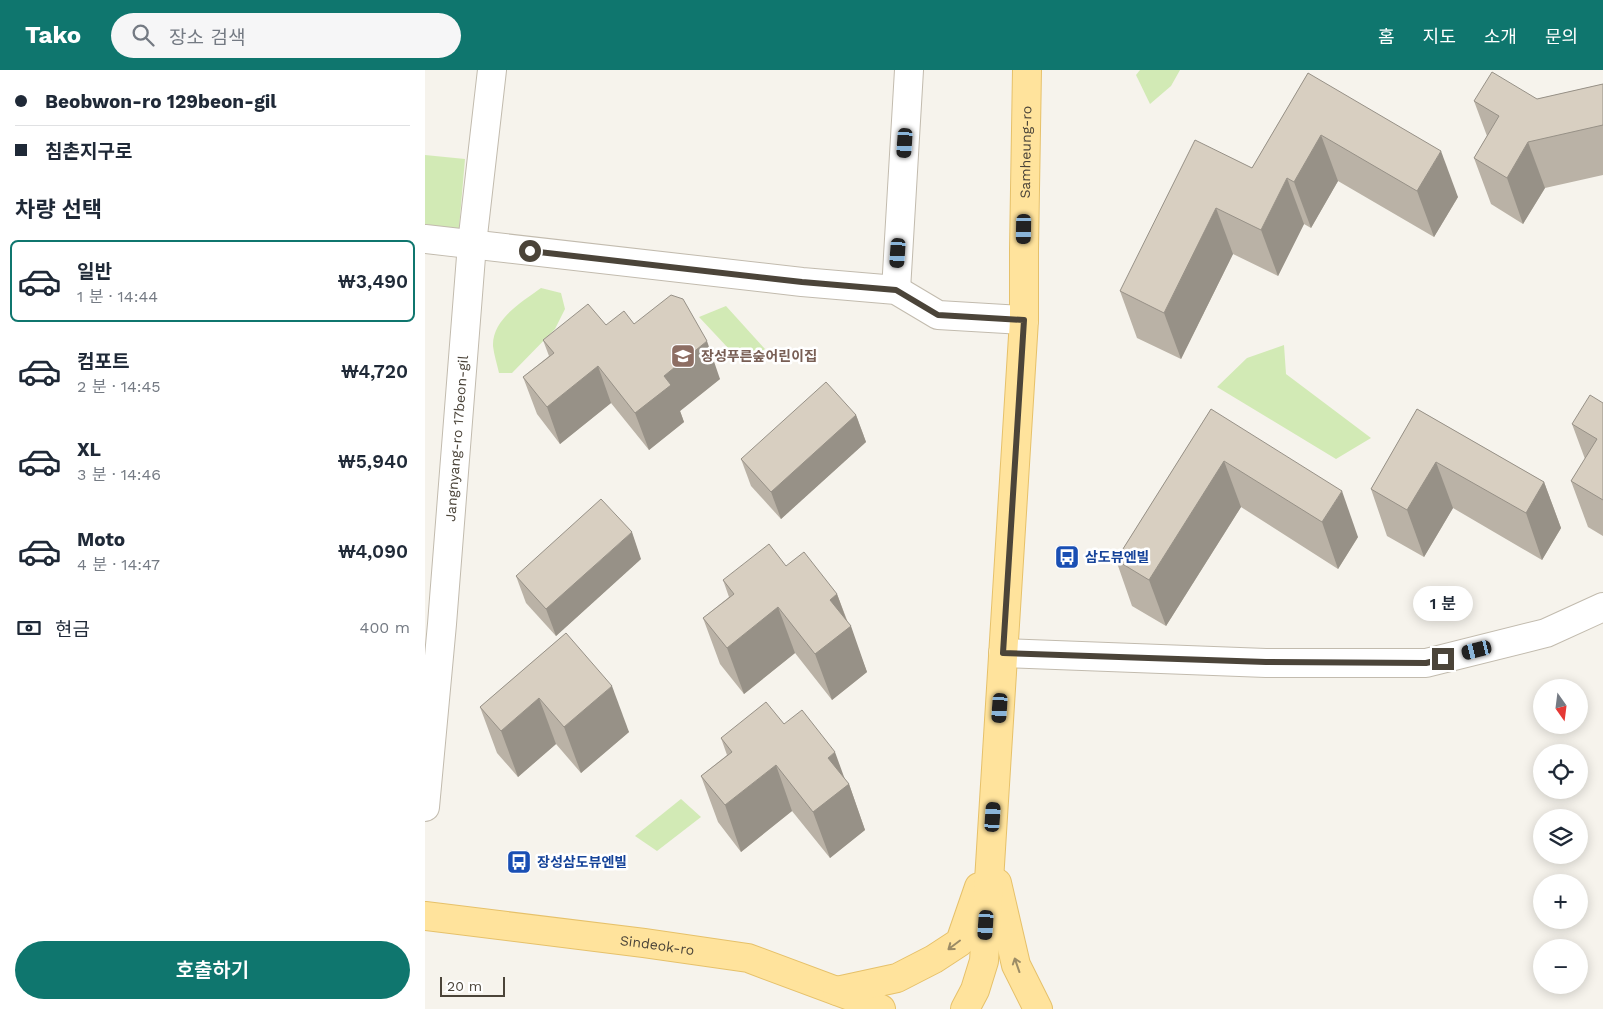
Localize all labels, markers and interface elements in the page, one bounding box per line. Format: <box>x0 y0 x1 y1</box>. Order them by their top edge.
search box <box>111 13 461 58</box>
text: Tako <box>25 21 81 49</box>
icon: search <box>129 21 157 49</box>
text: 장소 검색 <box>169 26 246 49</box>
text: 홈 <box>1378 26 1395 47</box>
text: 지도 <box>1423 26 1456 47</box>
text: 소개 <box>1484 26 1517 47</box>
text: 문의 <box>1545 26 1578 47</box>
text: Beobwon-ro 129beon-gil <box>45 90 277 113</box>
street label: Samheung-ro <box>1017 106 1034 199</box>
car <box>896 128 913 158</box>
text: 침촌지구로 <box>45 140 132 163</box>
text: 차량 선택 <box>15 197 102 222</box>
car <box>1016 214 1031 244</box>
car <box>889 238 906 268</box>
route start <box>519 240 541 262</box>
icon: car <box>17 259 62 304</box>
text: 일반 <box>77 260 112 283</box>
text: ₩3,490 <box>338 270 408 293</box>
text: 1 분 · 14:44 <box>77 287 158 306</box>
school or university icon: 장성푸른숲어린이집 <box>670 343 696 369</box>
place label: 장성푸른숲어린이집 <box>701 348 817 364</box>
icon: car <box>17 349 62 394</box>
text: 컴포트 <box>77 350 129 373</box>
street label: Jangnyang-ro 17beon-gil <box>442 354 471 522</box>
text: ₩4,720 <box>341 360 408 383</box>
text: 2 분 · 14:45 <box>77 377 161 396</box>
text: XL <box>77 438 101 461</box>
icon: car <box>17 439 62 484</box>
text: ₩5,940 <box>338 450 408 473</box>
text: 3 분 · 14:46 <box>77 465 161 484</box>
text: Moto <box>77 528 125 551</box>
icon: car <box>17 529 62 574</box>
text: ₩4,090 <box>338 540 408 563</box>
bus stop icon: 삼도뷰엔빌 <box>1054 544 1080 570</box>
place label: 삼도뷰엔빌 <box>1085 549 1149 565</box>
text: 4 분 · 14:47 <box>77 555 160 574</box>
callout: 1 분 <box>1413 586 1473 622</box>
text: 1 분 <box>1430 594 1456 613</box>
icon: cash <box>15 614 43 642</box>
text: 현금 <box>55 618 90 641</box>
text: 400 m <box>360 618 410 637</box>
car <box>1460 639 1493 661</box>
route end <box>1432 648 1454 670</box>
north arrow <box>1533 679 1587 734</box>
map controls <box>1533 679 1588 994</box>
car <box>991 693 1008 723</box>
button: locate <box>1533 744 1588 799</box>
car <box>984 802 1001 832</box>
button: layers <box>1533 809 1588 864</box>
bus stop icon: 장성삼도뷰엔빌 <box>506 849 532 875</box>
place label: 장성삼도뷰엔빌 <box>537 854 627 870</box>
button: + <box>1533 874 1588 929</box>
car <box>977 910 994 940</box>
street label: Sindeok-ro <box>619 932 695 958</box>
button: − <box>1533 939 1588 994</box>
one-way arrow <box>947 940 960 951</box>
button: 호출하기 <box>15 941 410 999</box>
one-way arrow <box>1012 958 1021 973</box>
scale bar <box>440 974 505 997</box>
text: 20 m <box>447 978 482 994</box>

